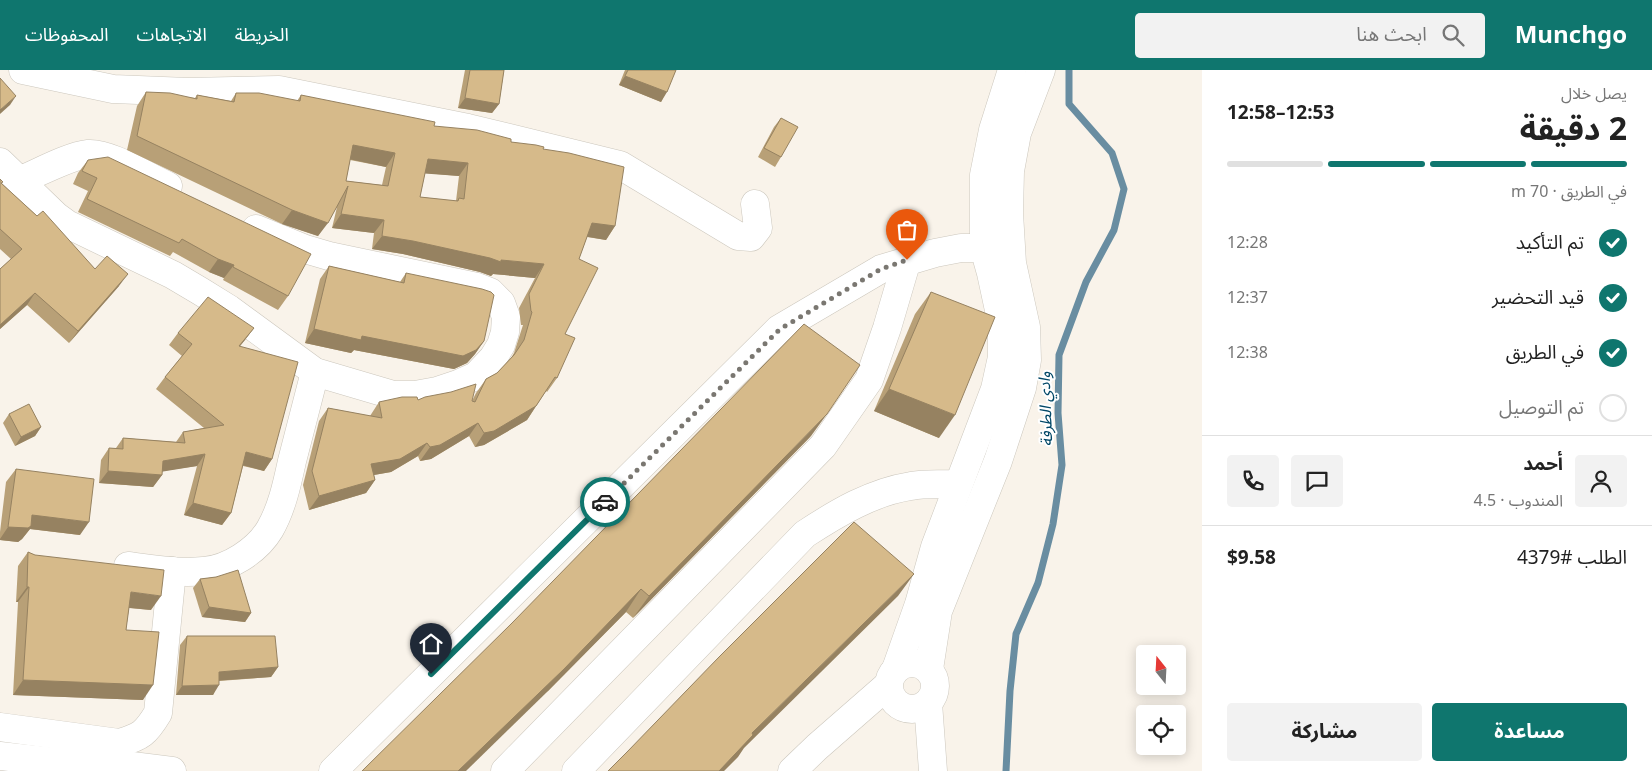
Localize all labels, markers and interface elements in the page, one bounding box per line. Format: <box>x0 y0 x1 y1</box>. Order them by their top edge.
text: Munchgo <box>1515 10 1627 61</box>
search box <box>1135 13 1485 58</box>
text: ابحث هنا <box>1356 15 1427 55</box>
text: المحفوظات <box>25 16 109 54</box>
text: الاتجاهات <box>137 16 207 54</box>
text: الخريطة <box>235 16 289 54</box>
icon: search <box>1439 21 1467 49</box>
text: يصل خلال <box>1561 77 1627 111</box>
text: 12:53–12:58 <box>1227 93 1334 133</box>
text: 2 دقيقة <box>1520 96 1627 164</box>
text: في الطريق · 70 m <box>1511 175 1627 209</box>
pin <box>886 209 928 260</box>
icon: bag <box>893 216 921 244</box>
text: تم التأكيد <box>1516 223 1584 263</box>
text: 12:28 <box>1227 226 1268 260</box>
icon: check <box>1599 229 1627 257</box>
text: قيد التحضير <box>1492 278 1584 318</box>
text: 12:37 <box>1227 281 1268 315</box>
icon: check <box>1599 284 1627 312</box>
text: في الطريق <box>1506 333 1584 373</box>
text: 12:38 <box>1227 336 1268 370</box>
icon: check <box>1599 339 1627 367</box>
water label: وادي الطرفة <box>1028 371 1064 447</box>
text: تم التوصيل <box>1499 388 1584 428</box>
text: أحمد <box>1523 444 1563 484</box>
button: phone <box>1227 455 1279 507</box>
button: chat <box>1291 455 1343 507</box>
button: person <box>1575 455 1627 507</box>
courier <box>580 477 630 527</box>
text: المندوب · 4.5 <box>1474 484 1563 518</box>
icon: car <box>591 488 619 516</box>
text: $9.58 <box>1227 538 1276 578</box>
text: الطلب #4379 <box>1517 538 1627 578</box>
pin <box>410 623 452 674</box>
icon: home <box>417 630 445 658</box>
north arrow <box>1136 645 1186 695</box>
map controls <box>1136 645 1186 755</box>
button: مشاركة <box>1227 703 1422 761</box>
button: مساعدة <box>1432 703 1627 761</box>
button: locate <box>1136 705 1186 755</box>

